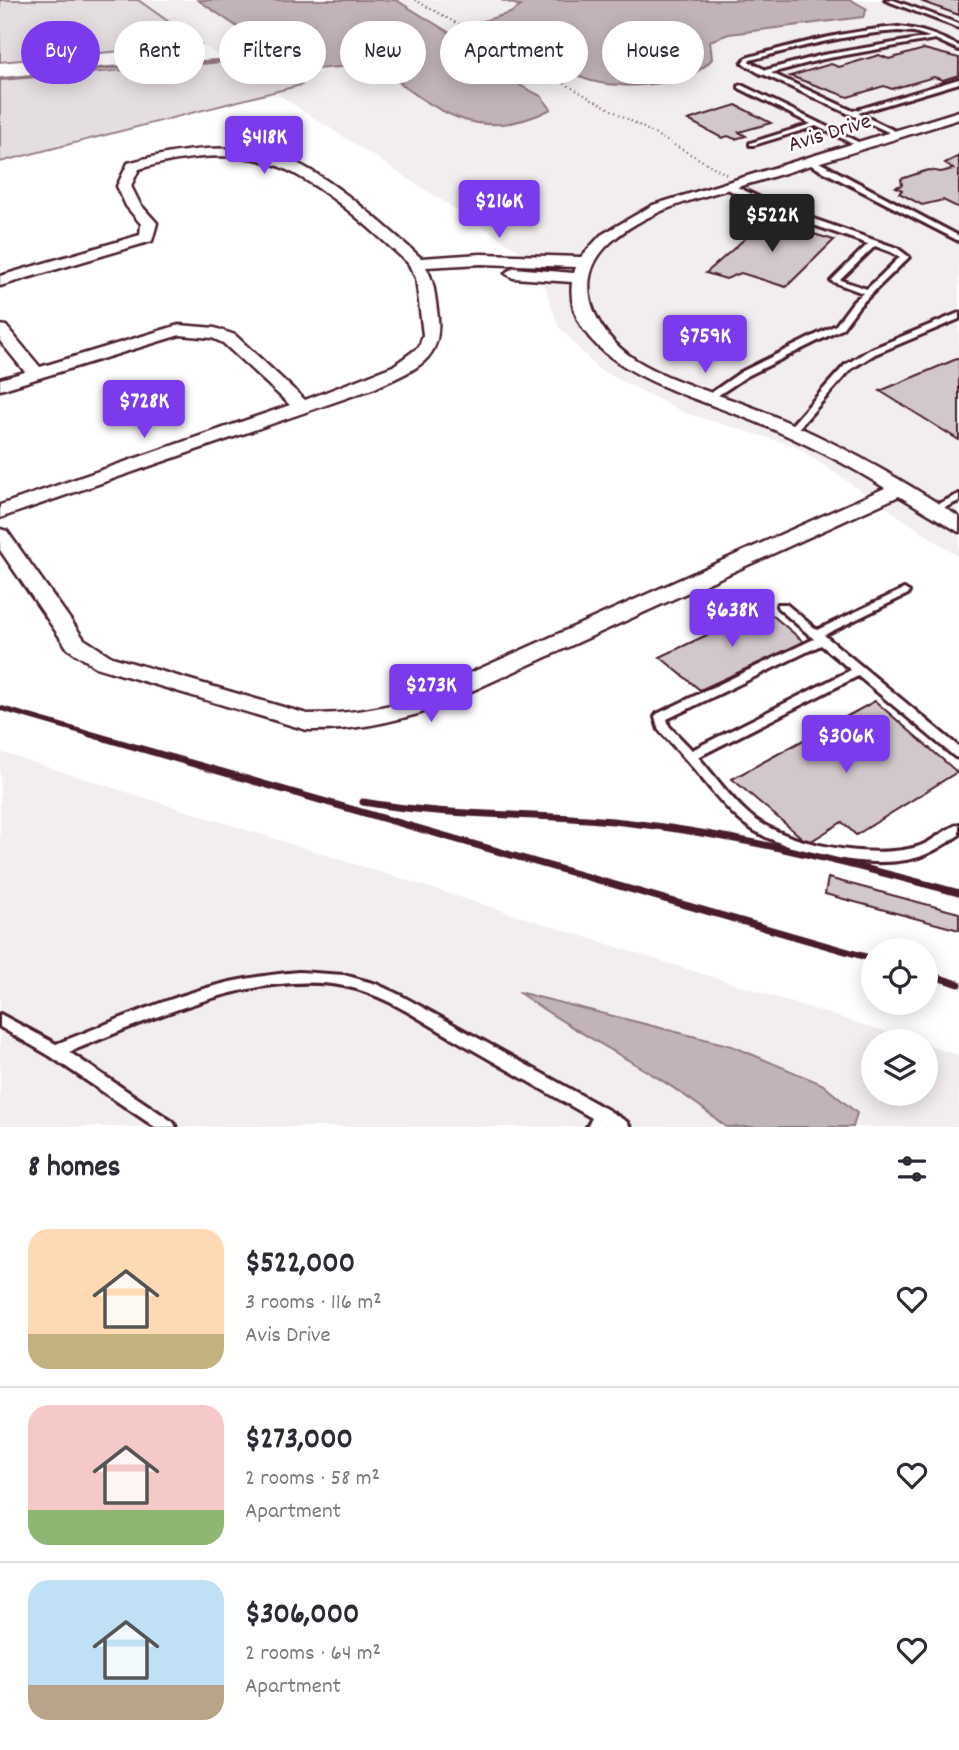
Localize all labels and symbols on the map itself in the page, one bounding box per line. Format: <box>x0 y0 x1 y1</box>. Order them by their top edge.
street label: Avis Drive <box>784 106 876 163</box>
pin: $418K <box>215 116 313 176</box>
pin: $216K <box>450 180 548 240</box>
pin: $522K <box>723 194 821 254</box>
pin: $759K <box>656 316 754 375</box>
pin: $728K <box>95 380 193 440</box>
pin: $638K <box>683 590 781 649</box>
pin: $273K <box>382 664 480 724</box>
pin: $306K <box>797 716 895 775</box>

